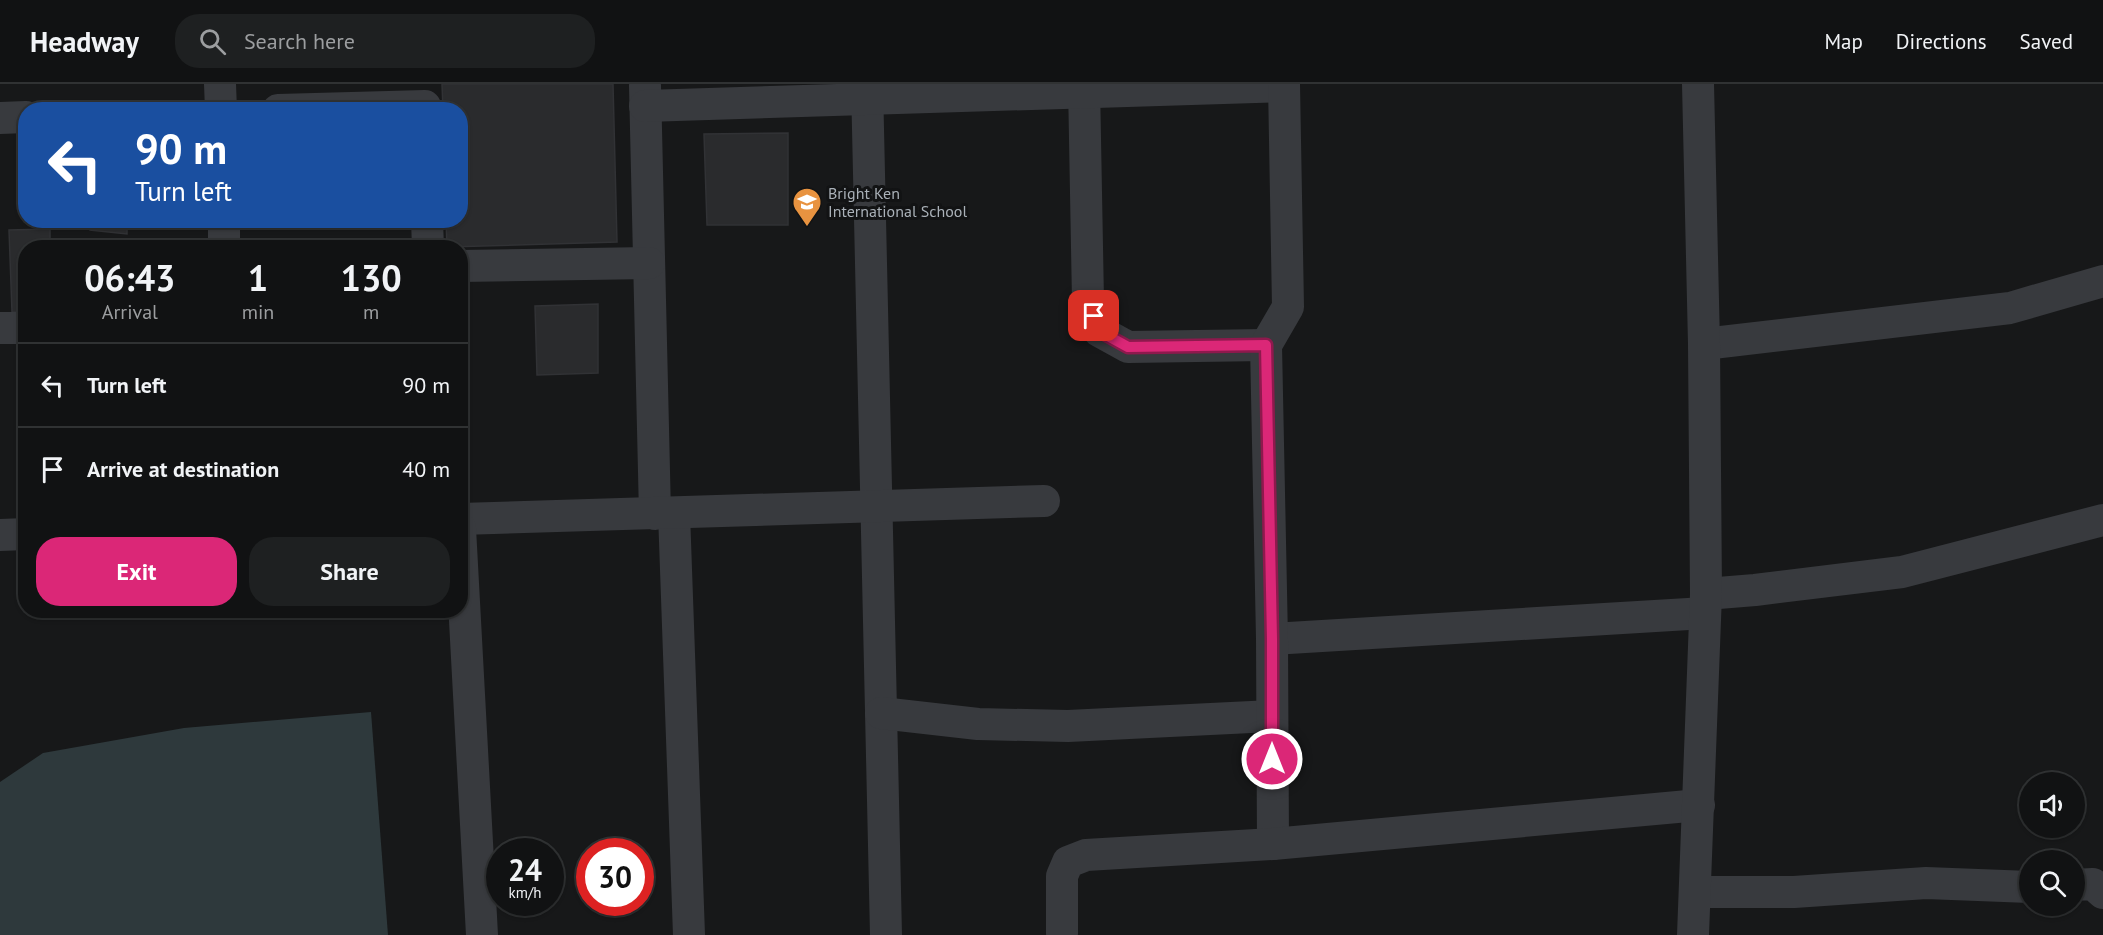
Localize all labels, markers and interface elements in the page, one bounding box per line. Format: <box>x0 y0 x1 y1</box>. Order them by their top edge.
search box <box>175 14 595 68</box>
text: Headway <box>30 23 139 60</box>
icon: search <box>196 25 229 58</box>
text: Search here <box>244 27 355 55</box>
text: Map <box>1824 28 1863 55</box>
text: Directions <box>1896 28 1987 55</box>
text: Saved <box>2020 28 2073 55</box>
text: 90 m <box>135 121 227 176</box>
icon: left <box>36 126 114 204</box>
text: Turn left <box>135 174 232 208</box>
place label: Bright Ken International School <box>828 183 967 221</box>
school or university icon: Bright Ken International School <box>791 186 823 228</box>
text: 06:43 <box>84 254 176 301</box>
text: 1 <box>248 254 268 301</box>
text: 130 <box>341 254 402 301</box>
pin <box>1068 290 1119 341</box>
text: Arrival <box>102 299 158 325</box>
text: min <box>242 299 274 325</box>
text: m <box>363 299 379 325</box>
icon: arrive <box>1077 299 1110 332</box>
icon: left <box>36 369 69 402</box>
text: Turn left <box>87 371 167 399</box>
text: 90 m <box>402 371 450 399</box>
icon: arrive <box>36 453 69 486</box>
text: Arrive at destination <box>87 455 279 483</box>
text: 40 m <box>402 455 450 483</box>
button: Exit <box>36 537 237 606</box>
button: Share <box>249 537 450 606</box>
position arrow <box>1240 727 1304 791</box>
map controls <box>2019 772 2085 916</box>
button: sound <box>2019 772 2085 838</box>
speed limit sign: 30 <box>576 838 654 916</box>
text: 24 <box>508 850 542 889</box>
button: search <box>2019 850 2085 916</box>
text: km/h <box>509 883 541 902</box>

